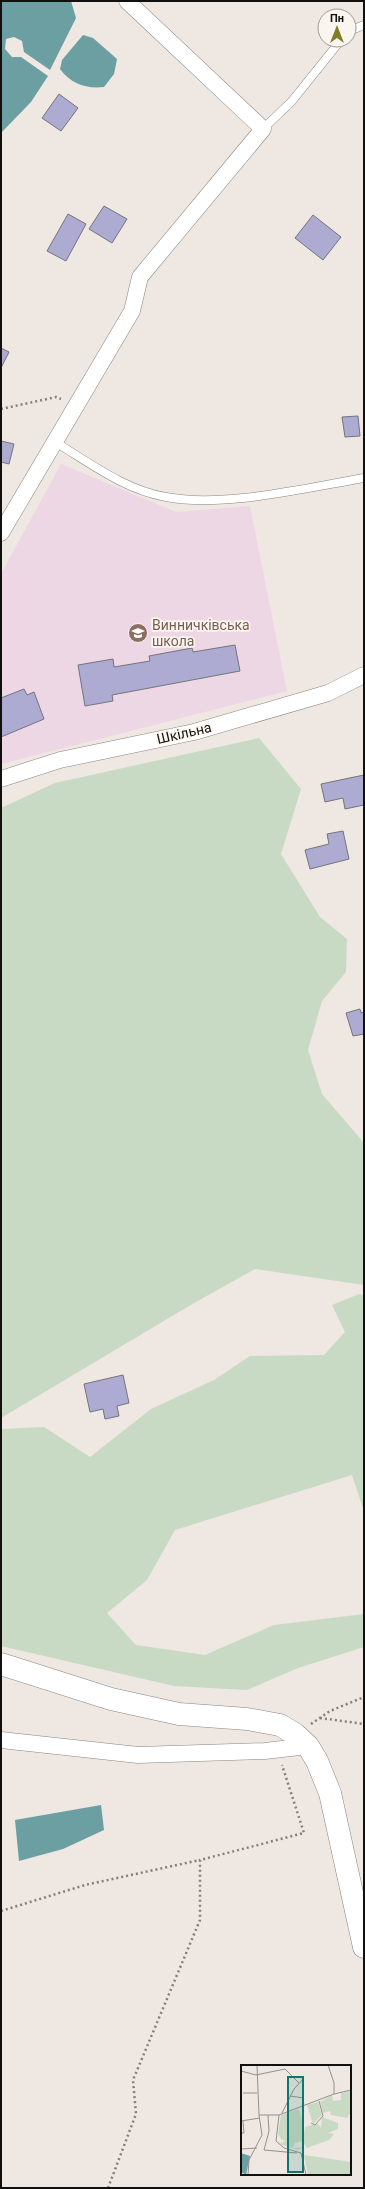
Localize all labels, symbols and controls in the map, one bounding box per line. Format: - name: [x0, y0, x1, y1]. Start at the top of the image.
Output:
- north arrow: [317, 8, 357, 48]
- text: Пн: [330, 12, 344, 25]
- place label: Винничківська школа: [152, 617, 250, 649]
- school or university icon: Винничківська школа: [127, 622, 149, 644]
- street label: Шкільна: [155, 719, 213, 747]
- inset map: [241, 2065, 351, 2175]

